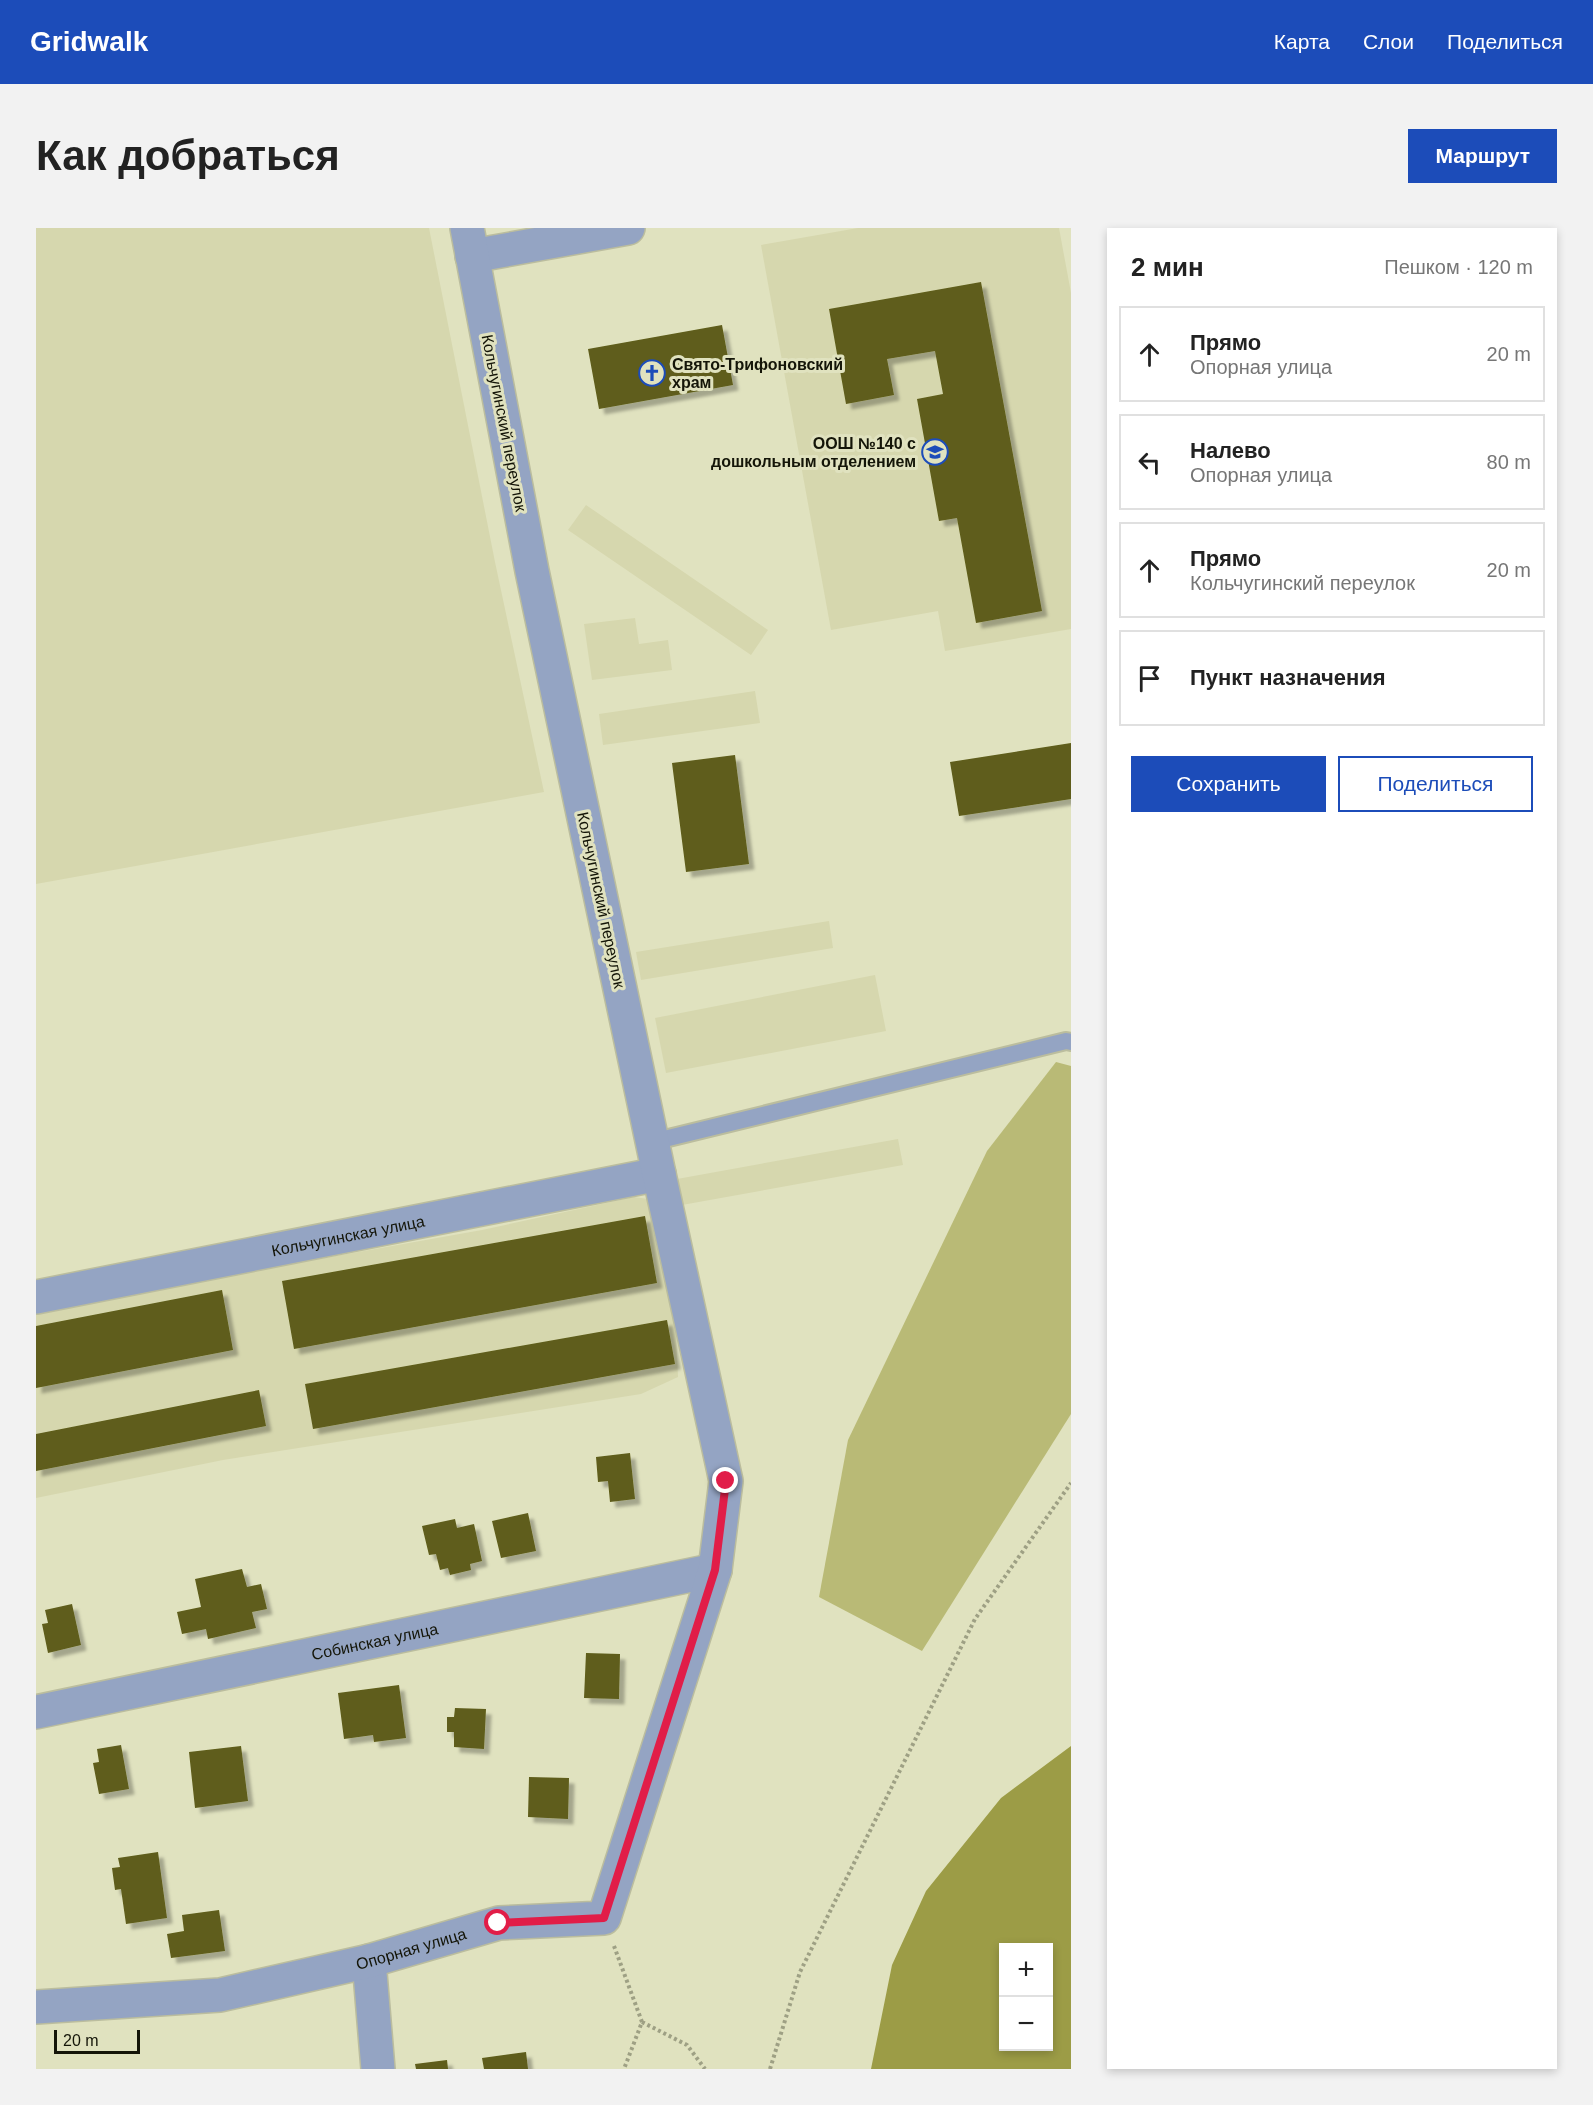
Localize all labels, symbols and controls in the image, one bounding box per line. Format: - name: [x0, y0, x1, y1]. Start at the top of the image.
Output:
- text: Gridwalk: [30, 26, 148, 57]
- text: Карта: [1274, 30, 1330, 53]
- text: Слои: [1363, 30, 1414, 53]
- text: Поделиться: [1447, 30, 1563, 53]
- button: Маршрут: [1408, 129, 1557, 183]
- text: Как добраться: [36, 132, 340, 179]
- text: 2 мин: [1131, 252, 1204, 282]
- text: Пешком · 120 m: [1384, 256, 1533, 278]
- text: Прямо: [1190, 330, 1261, 355]
- street label: Кольчугинский переулок: [478, 333, 530, 514]
- icon: ahead: [1133, 338, 1166, 371]
- text: 20 m: [1487, 343, 1531, 365]
- place label: Свято-Трифоновский храм: [672, 356, 843, 391]
- text: Опорная улица: [1190, 356, 1332, 378]
- church icon: Свято-Трифоновский храм: [637, 358, 667, 388]
- place label: ООШ №140 с дошкольным отделением: [711, 435, 916, 470]
- school or university icon: ООШ №140 с дошкольным отделением: [920, 437, 950, 467]
- text: Налево: [1190, 438, 1271, 463]
- icon: left: [1133, 446, 1166, 479]
- text: 80 m: [1487, 451, 1531, 473]
- text: Опорная улица: [1190, 464, 1332, 486]
- text: Прямо: [1190, 546, 1261, 571]
- icon: ahead: [1133, 554, 1166, 587]
- text: 20 m: [1487, 559, 1531, 581]
- text: Кольчугинский переулок: [1190, 572, 1415, 594]
- icon: arrive: [1133, 662, 1166, 695]
- text: Пункт назначения: [1190, 665, 1386, 690]
- button: Сохранить: [1131, 756, 1326, 812]
- button: Поделиться: [1338, 756, 1533, 812]
- street label: Кольчугинский переулок: [574, 810, 628, 991]
- street label: Кольчугинская улица: [270, 1212, 426, 1259]
- route end: [712, 1467, 738, 1493]
- street label: Собинская улица: [310, 1620, 440, 1663]
- route start: [484, 1909, 510, 1935]
- street label: Опорная улица: [354, 1925, 468, 1972]
- map controls: [999, 1943, 1053, 2051]
- button: +: [999, 1943, 1053, 1997]
- button: −: [999, 1997, 1053, 2051]
- scale bar: [54, 2027, 140, 2054]
- text: 20 m: [63, 2032, 99, 2049]

